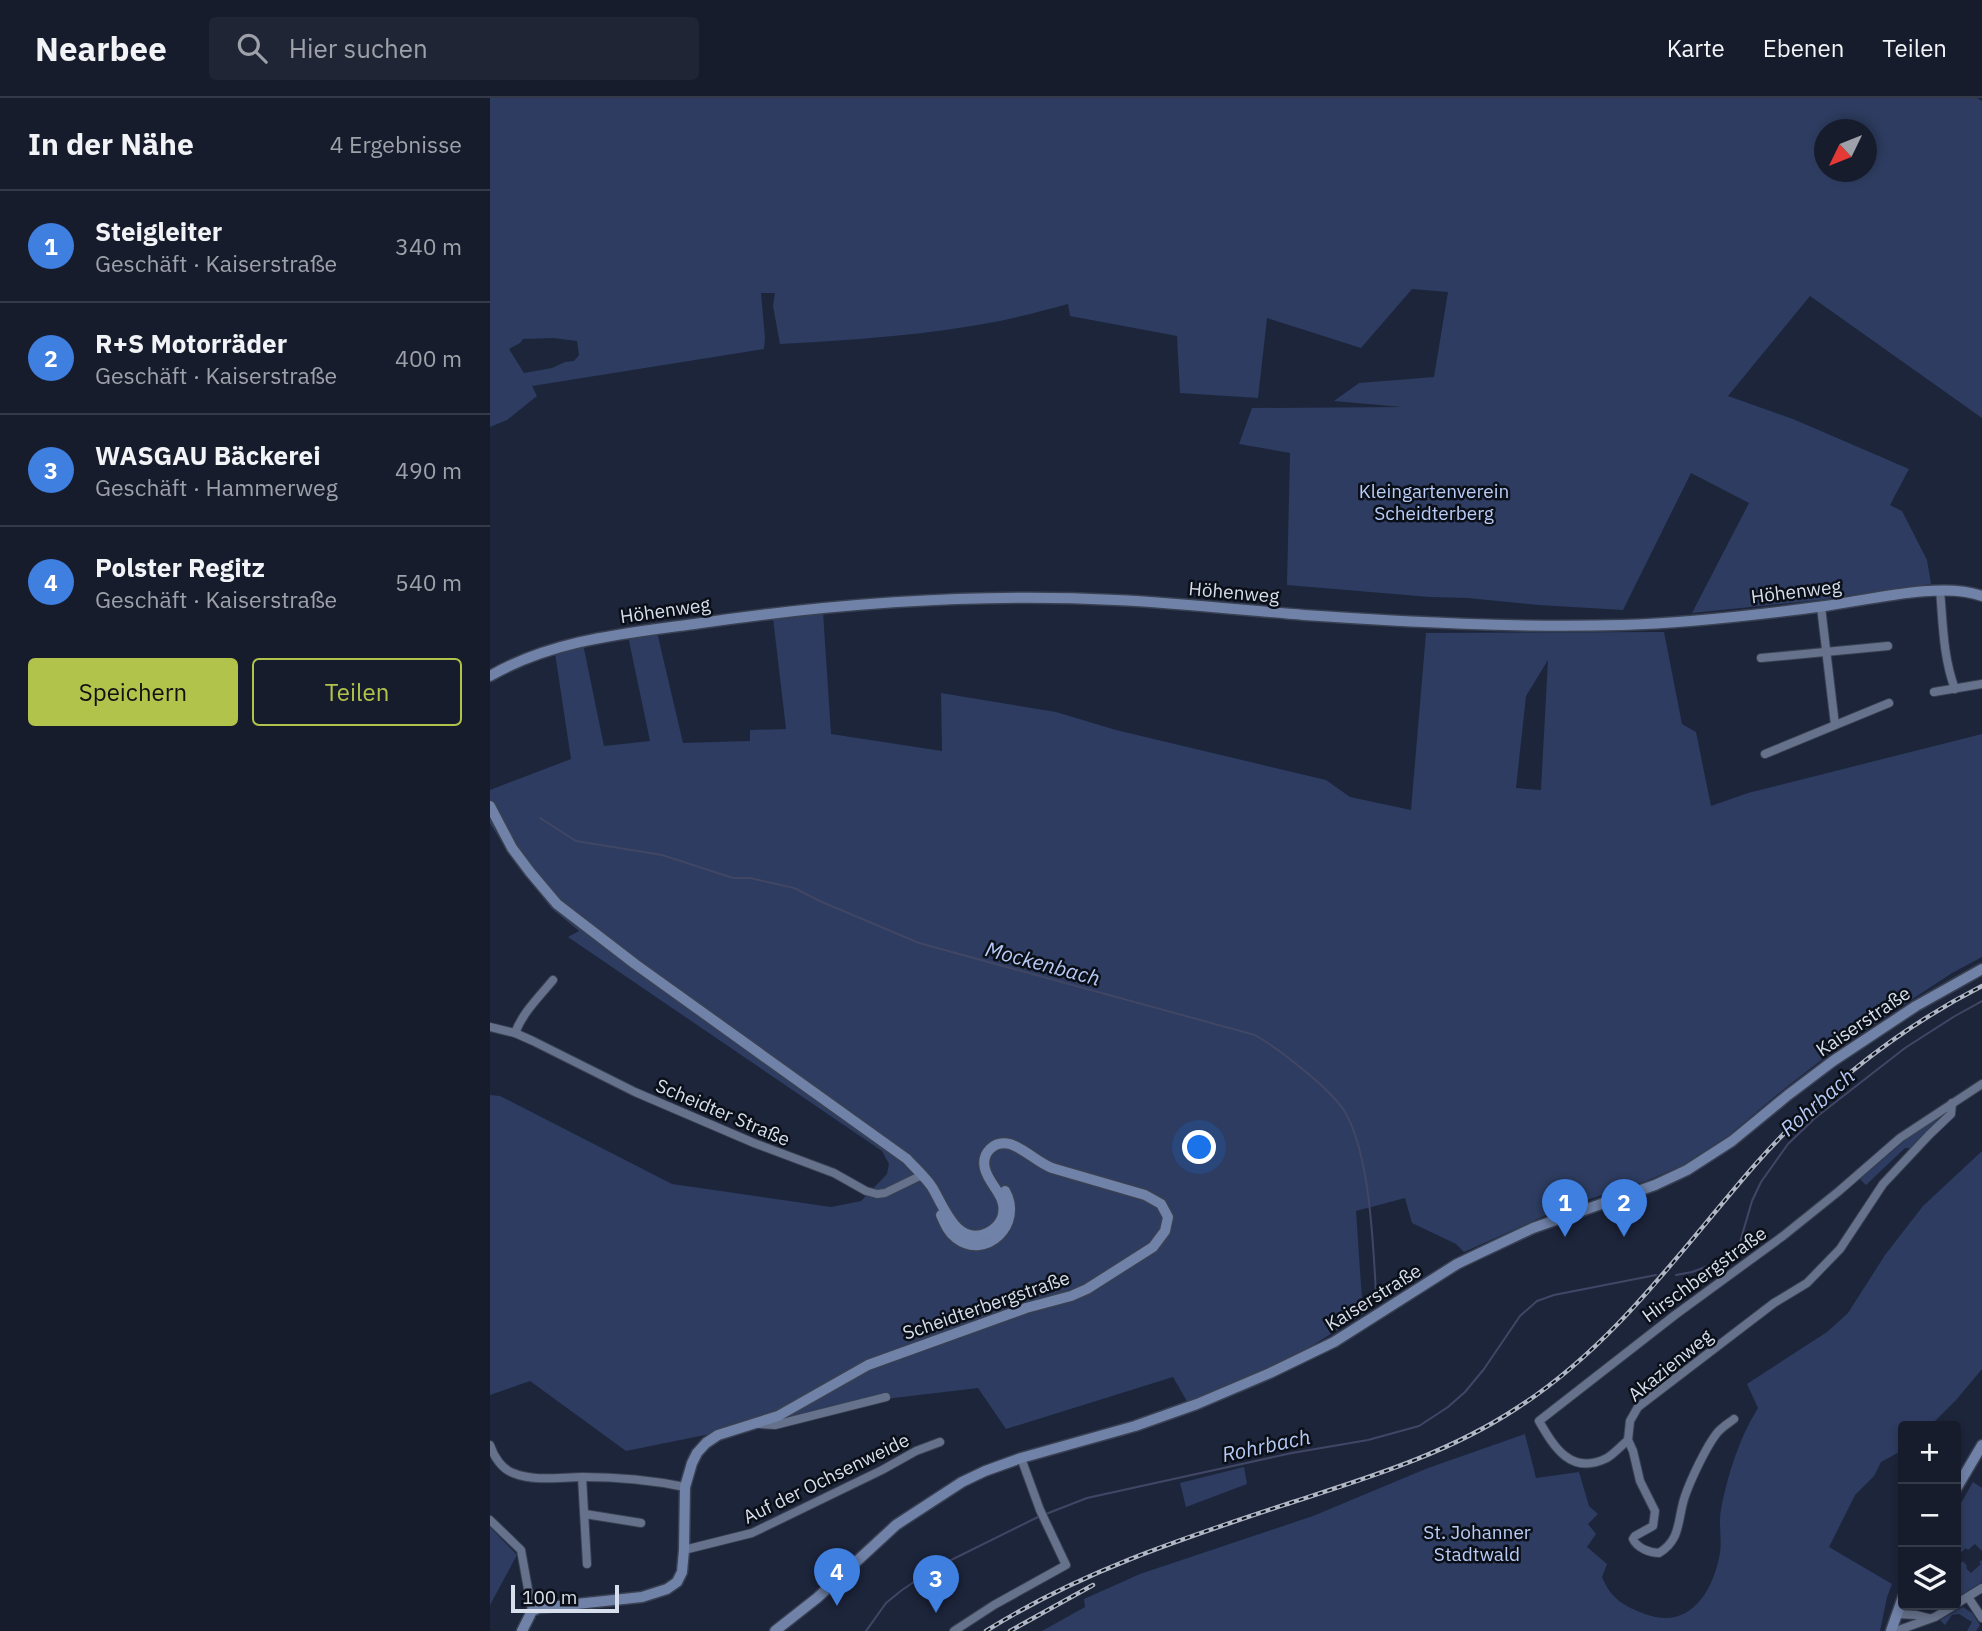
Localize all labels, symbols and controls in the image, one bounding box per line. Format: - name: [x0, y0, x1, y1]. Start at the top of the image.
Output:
- search box: [209, 17, 699, 80]
- text: Nearbee: [35, 27, 167, 70]
- icon: search: [233, 29, 271, 67]
- text: Hier suchen: [289, 31, 428, 65]
- text: Karte: [1667, 32, 1725, 64]
- text: Ebenen: [1763, 32, 1844, 64]
- text: Teilen: [1882, 32, 1947, 64]
- north arrow: [1814, 119, 1877, 182]
- text: In der Nähe: [28, 124, 194, 163]
- text: 4 Ergebnisse: [330, 129, 462, 159]
- text: Steigleiter: [95, 214, 222, 248]
- text: 1: [44, 231, 58, 261]
- text: 340 m: [395, 231, 462, 261]
- text: Geschäft · Kaiserstraße: [95, 248, 337, 278]
- text: R+S Motorräder: [95, 326, 287, 360]
- text: 2: [44, 343, 58, 373]
- text: 400 m: [395, 343, 462, 373]
- text: Geschäft · Kaiserstraße: [95, 360, 337, 390]
- text: WASGAU Bäckerei: [95, 438, 321, 472]
- text: 3: [44, 455, 58, 485]
- text: 490 m: [395, 455, 462, 485]
- text: Geschäft · Hammerweg: [95, 472, 338, 502]
- park label: Kleingartenverein Scheidterberg: [1359, 479, 1509, 525]
- text: Polster Regitz: [95, 550, 265, 584]
- text: 4: [44, 567, 58, 597]
- text: 540 m: [395, 567, 462, 597]
- street label: Höhenweg: [1749, 574, 1843, 608]
- street label: Höhenweg: [1188, 576, 1280, 608]
- text: Geschäft · Kaiserstraße: [95, 584, 337, 614]
- street label: Höhenweg: [618, 592, 712, 628]
- button: Speichern: [28, 658, 238, 726]
- button: Teilen: [252, 658, 462, 726]
- water label: Mockenbach: [983, 934, 1103, 992]
- street label: Kaiserstraße: [1811, 981, 1915, 1061]
- water label: Rohrbach: [1774, 1062, 1860, 1142]
- street label: Scheidter Straße: [652, 1073, 794, 1151]
- your location: [1182, 1130, 1216, 1164]
- pin: 1: [1542, 1179, 1588, 1237]
- pin: 2: [1601, 1179, 1647, 1237]
- street label: Hirschbergstraße: [1637, 1221, 1771, 1327]
- street label: Kaiserstraße: [1321, 1258, 1425, 1336]
- street label: Scheidterbergstraße: [899, 1265, 1073, 1345]
- street label: Akazienweg: [1623, 1324, 1717, 1406]
- map controls: [1898, 1421, 1961, 1610]
- button: +: [1898, 1421, 1961, 1484]
- water label: Rohrbach: [1219, 1422, 1313, 1468]
- street label: Auf der Ochsenweide: [739, 1427, 913, 1529]
- button: −: [1898, 1484, 1961, 1547]
- park label: St. Johanner Stadtwald: [1423, 1520, 1531, 1566]
- button: layers: [1898, 1547, 1961, 1610]
- pin: 4: [814, 1548, 860, 1606]
- pin: 3: [913, 1555, 959, 1613]
- scale bar: [511, 1582, 620, 1614]
- text: 100 m: [522, 1585, 577, 1609]

